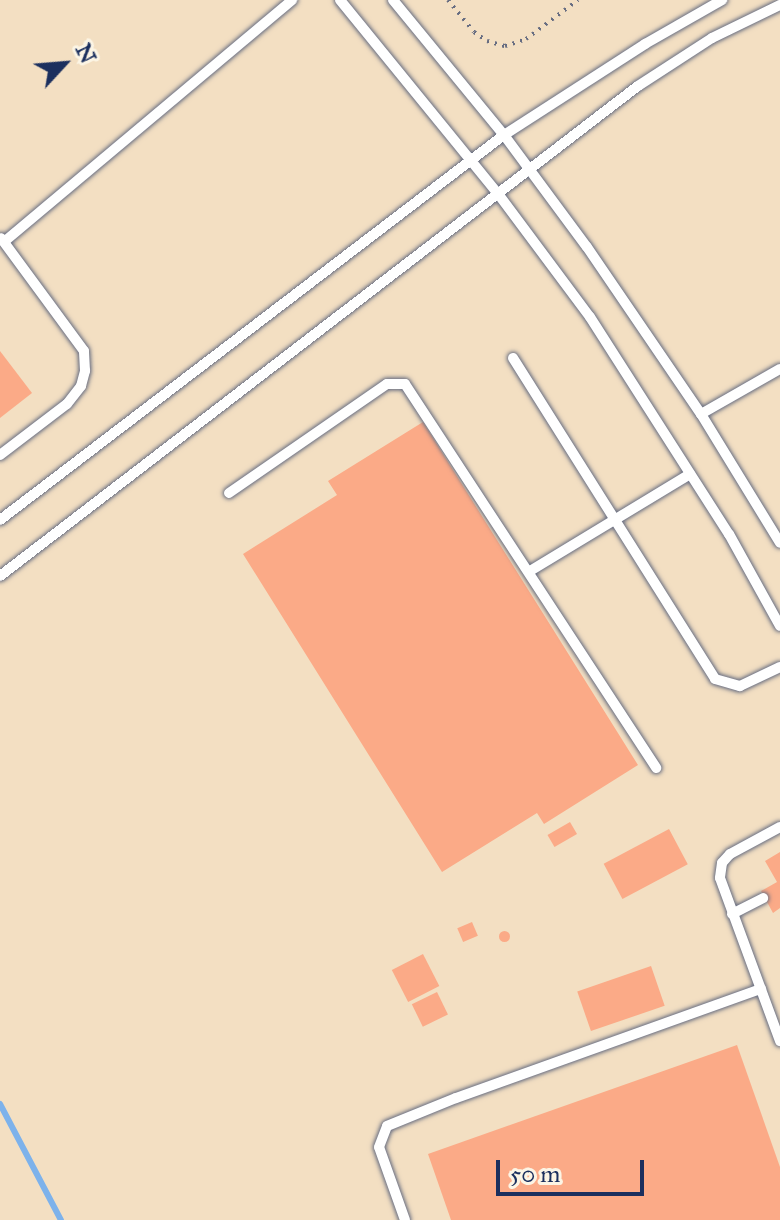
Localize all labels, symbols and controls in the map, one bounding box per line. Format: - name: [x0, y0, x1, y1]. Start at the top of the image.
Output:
- north arrow: [24, 24, 104, 104]
- text: N: [70, 39, 102, 68]
- scale bar: [500, 1144, 648, 1194]
- text: 50 m: [510, 1159, 560, 1189]

